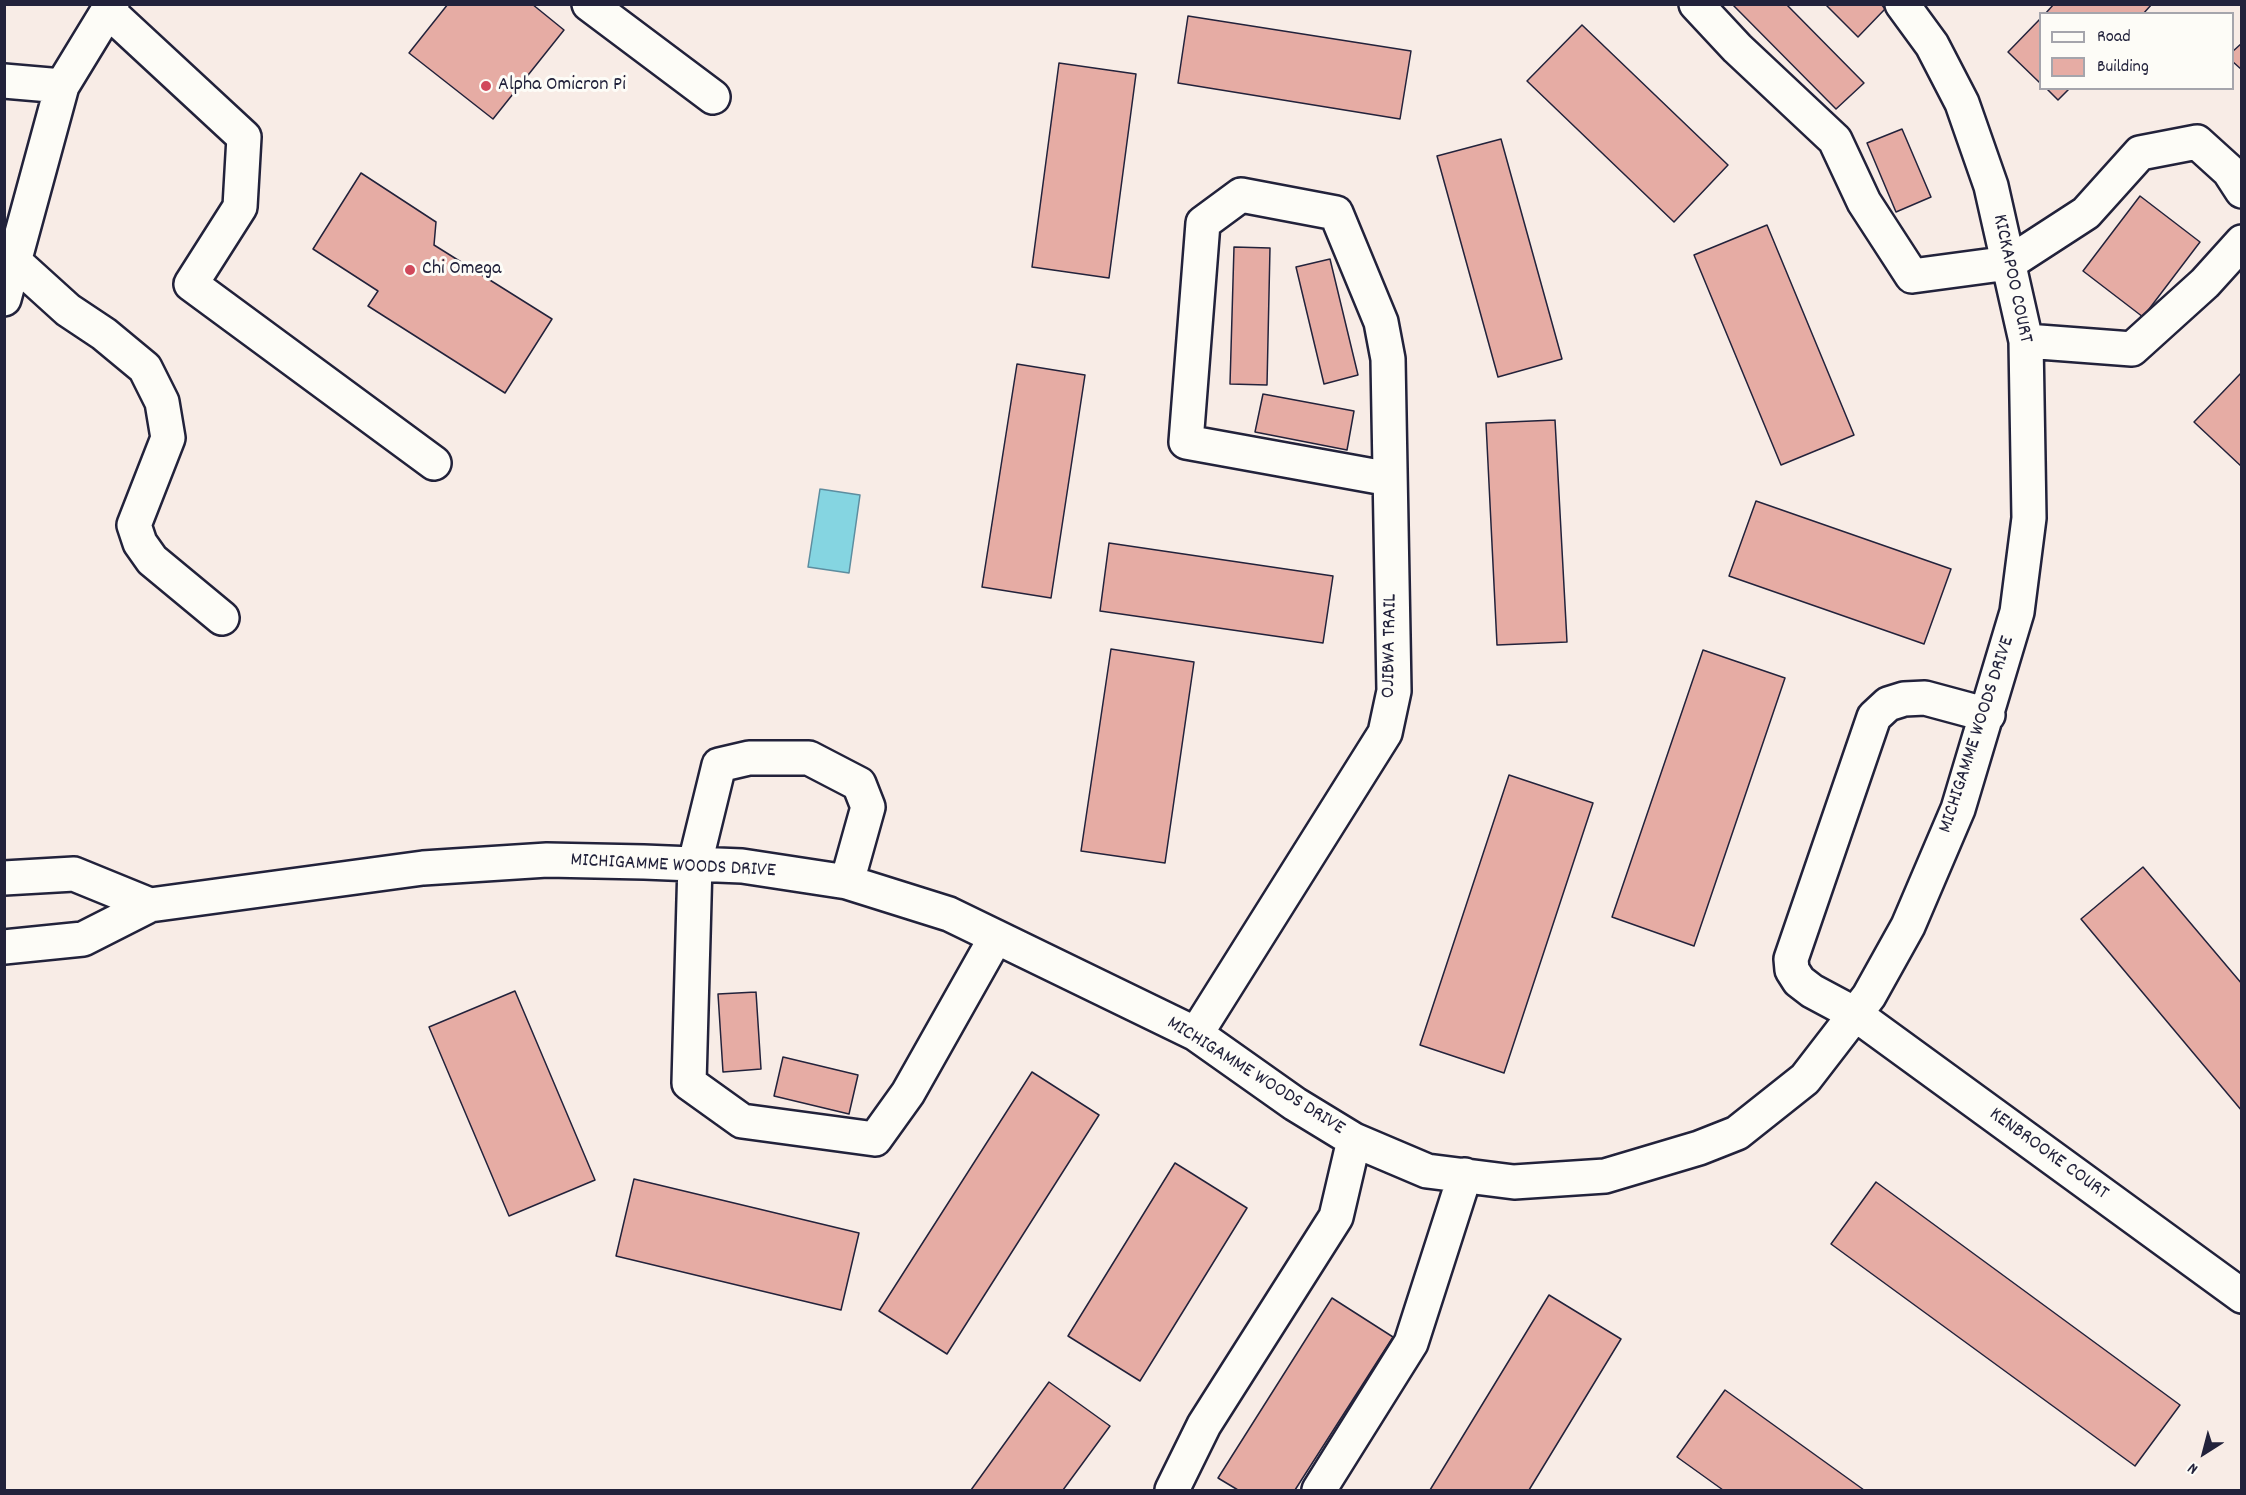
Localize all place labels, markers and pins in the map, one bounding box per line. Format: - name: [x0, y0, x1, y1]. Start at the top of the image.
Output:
- place label: Alpha Omicron Pi: [498, 74, 626, 98]
- marker: Alpha Omicron Pi: [479, 79, 493, 93]
- place label: Chi Omega: [422, 258, 501, 282]
- marker: Chi Omega: [403, 263, 417, 277]

